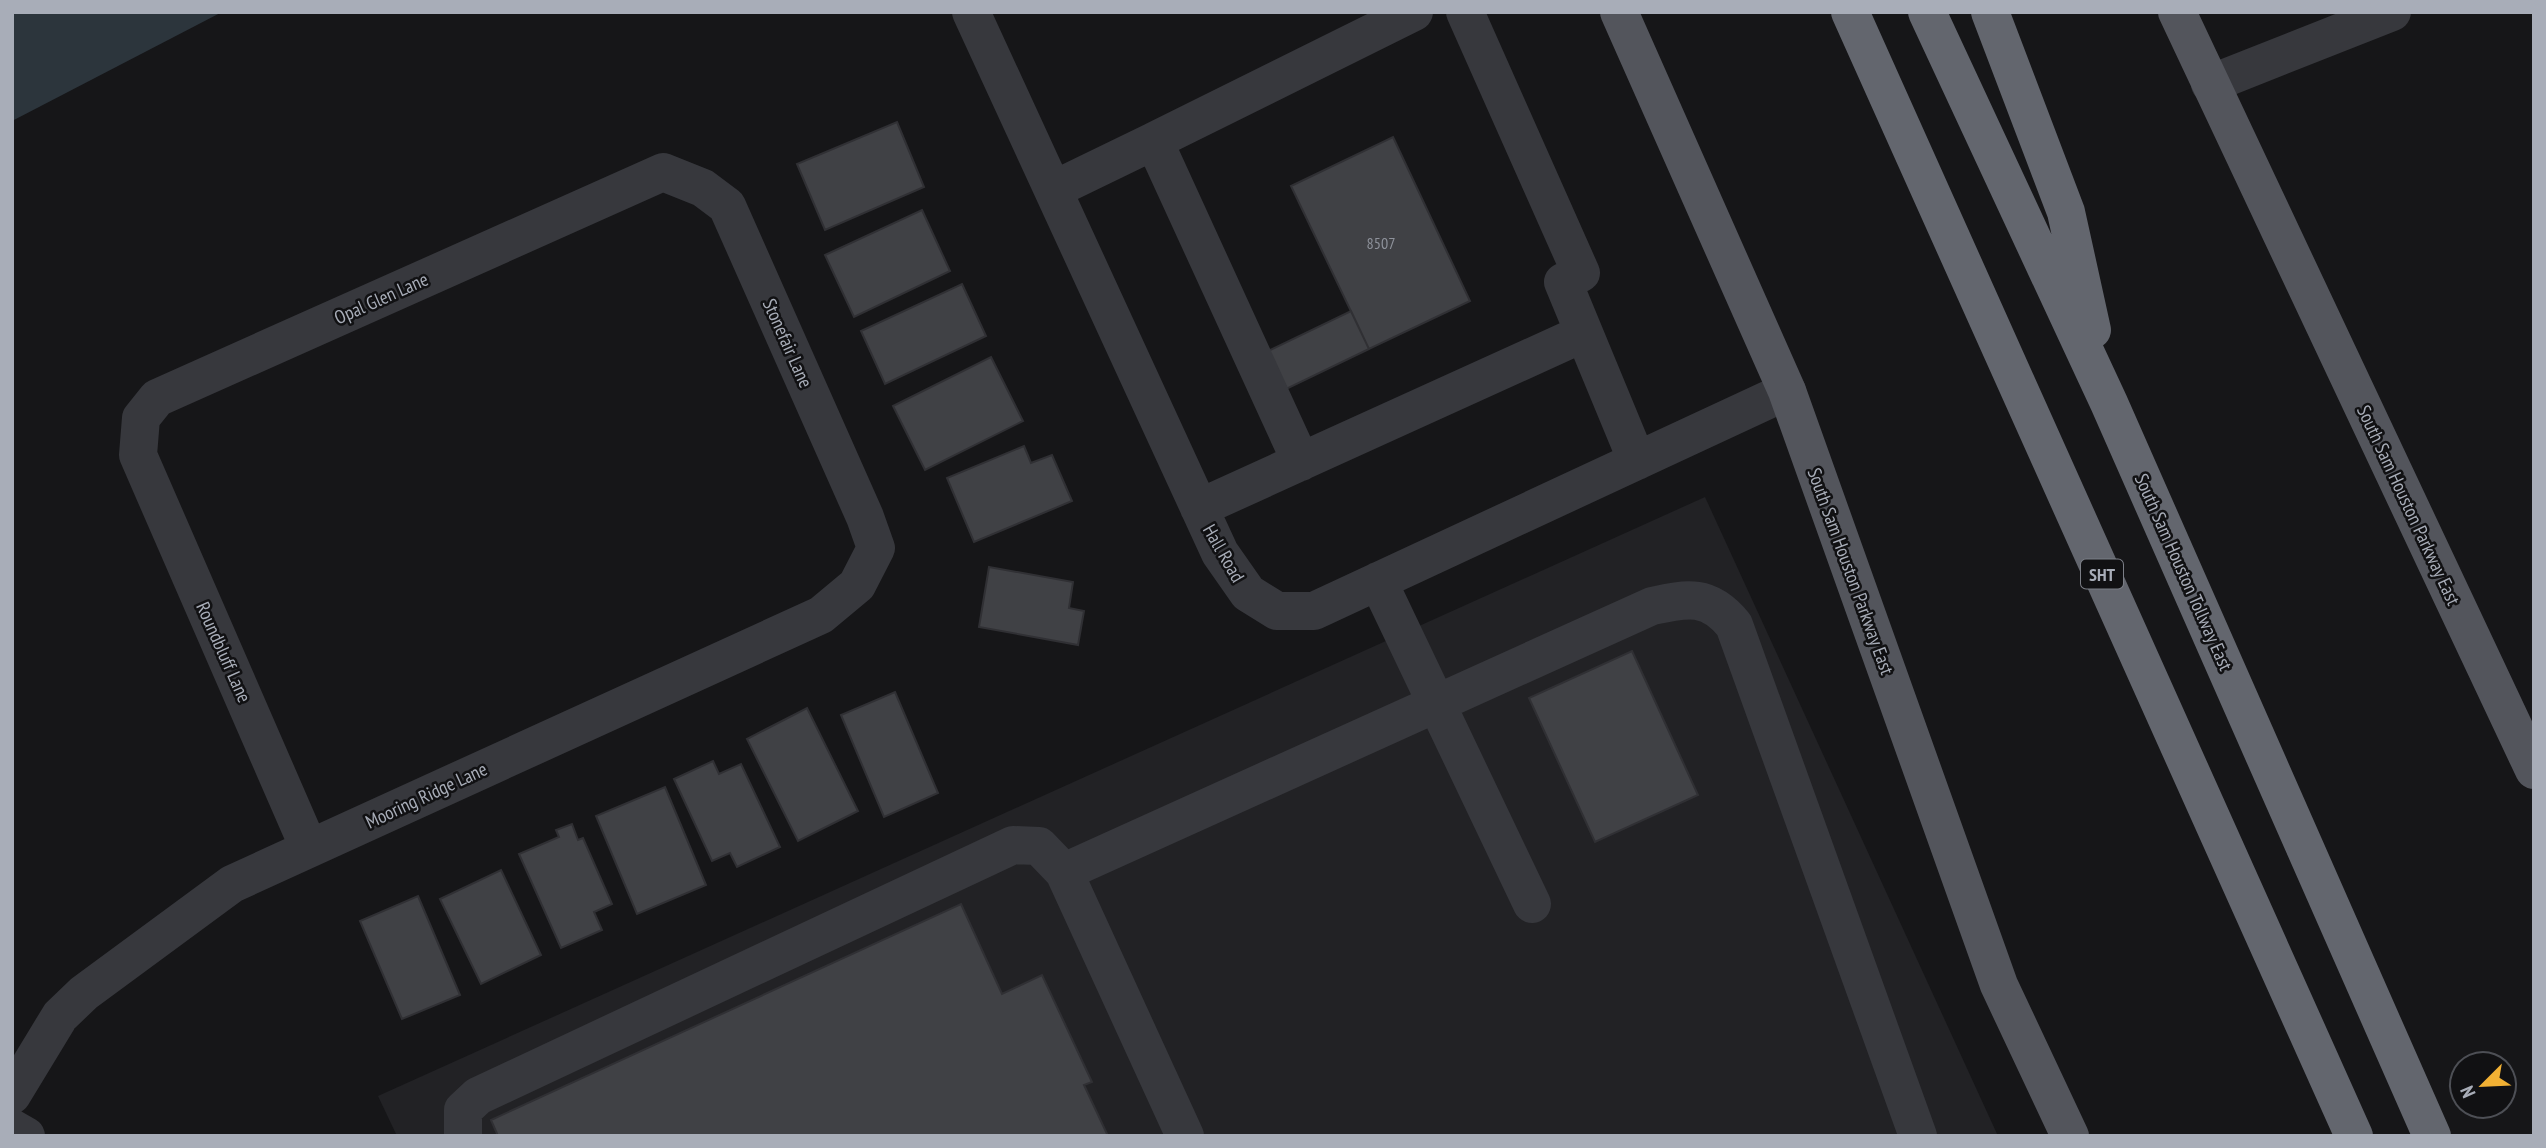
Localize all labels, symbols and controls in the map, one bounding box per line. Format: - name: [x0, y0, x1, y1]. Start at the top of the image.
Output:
- house number: 8507: [1367, 233, 1395, 253]
- street label: Opal Glen Lane: [330, 267, 432, 329]
- street label: Stonefair Lane: [758, 295, 818, 391]
- street label: South Sam Houston Parkway East: [2352, 401, 2466, 610]
- street label: South Sam Houston Parkway East: [1802, 464, 1900, 678]
- street label: South Sam Houston Tollway East: [2130, 470, 2239, 675]
- street label: Hall Road: [1198, 520, 1250, 586]
- road number: SHT: [2081, 560, 2123, 588]
- street label: Roundbluff Lane: [191, 598, 257, 706]
- street label: Mooring Ridge Lane: [361, 756, 491, 834]
- north arrow: [2448, 1050, 2518, 1120]
- text: N: [2454, 1082, 2481, 1101]

